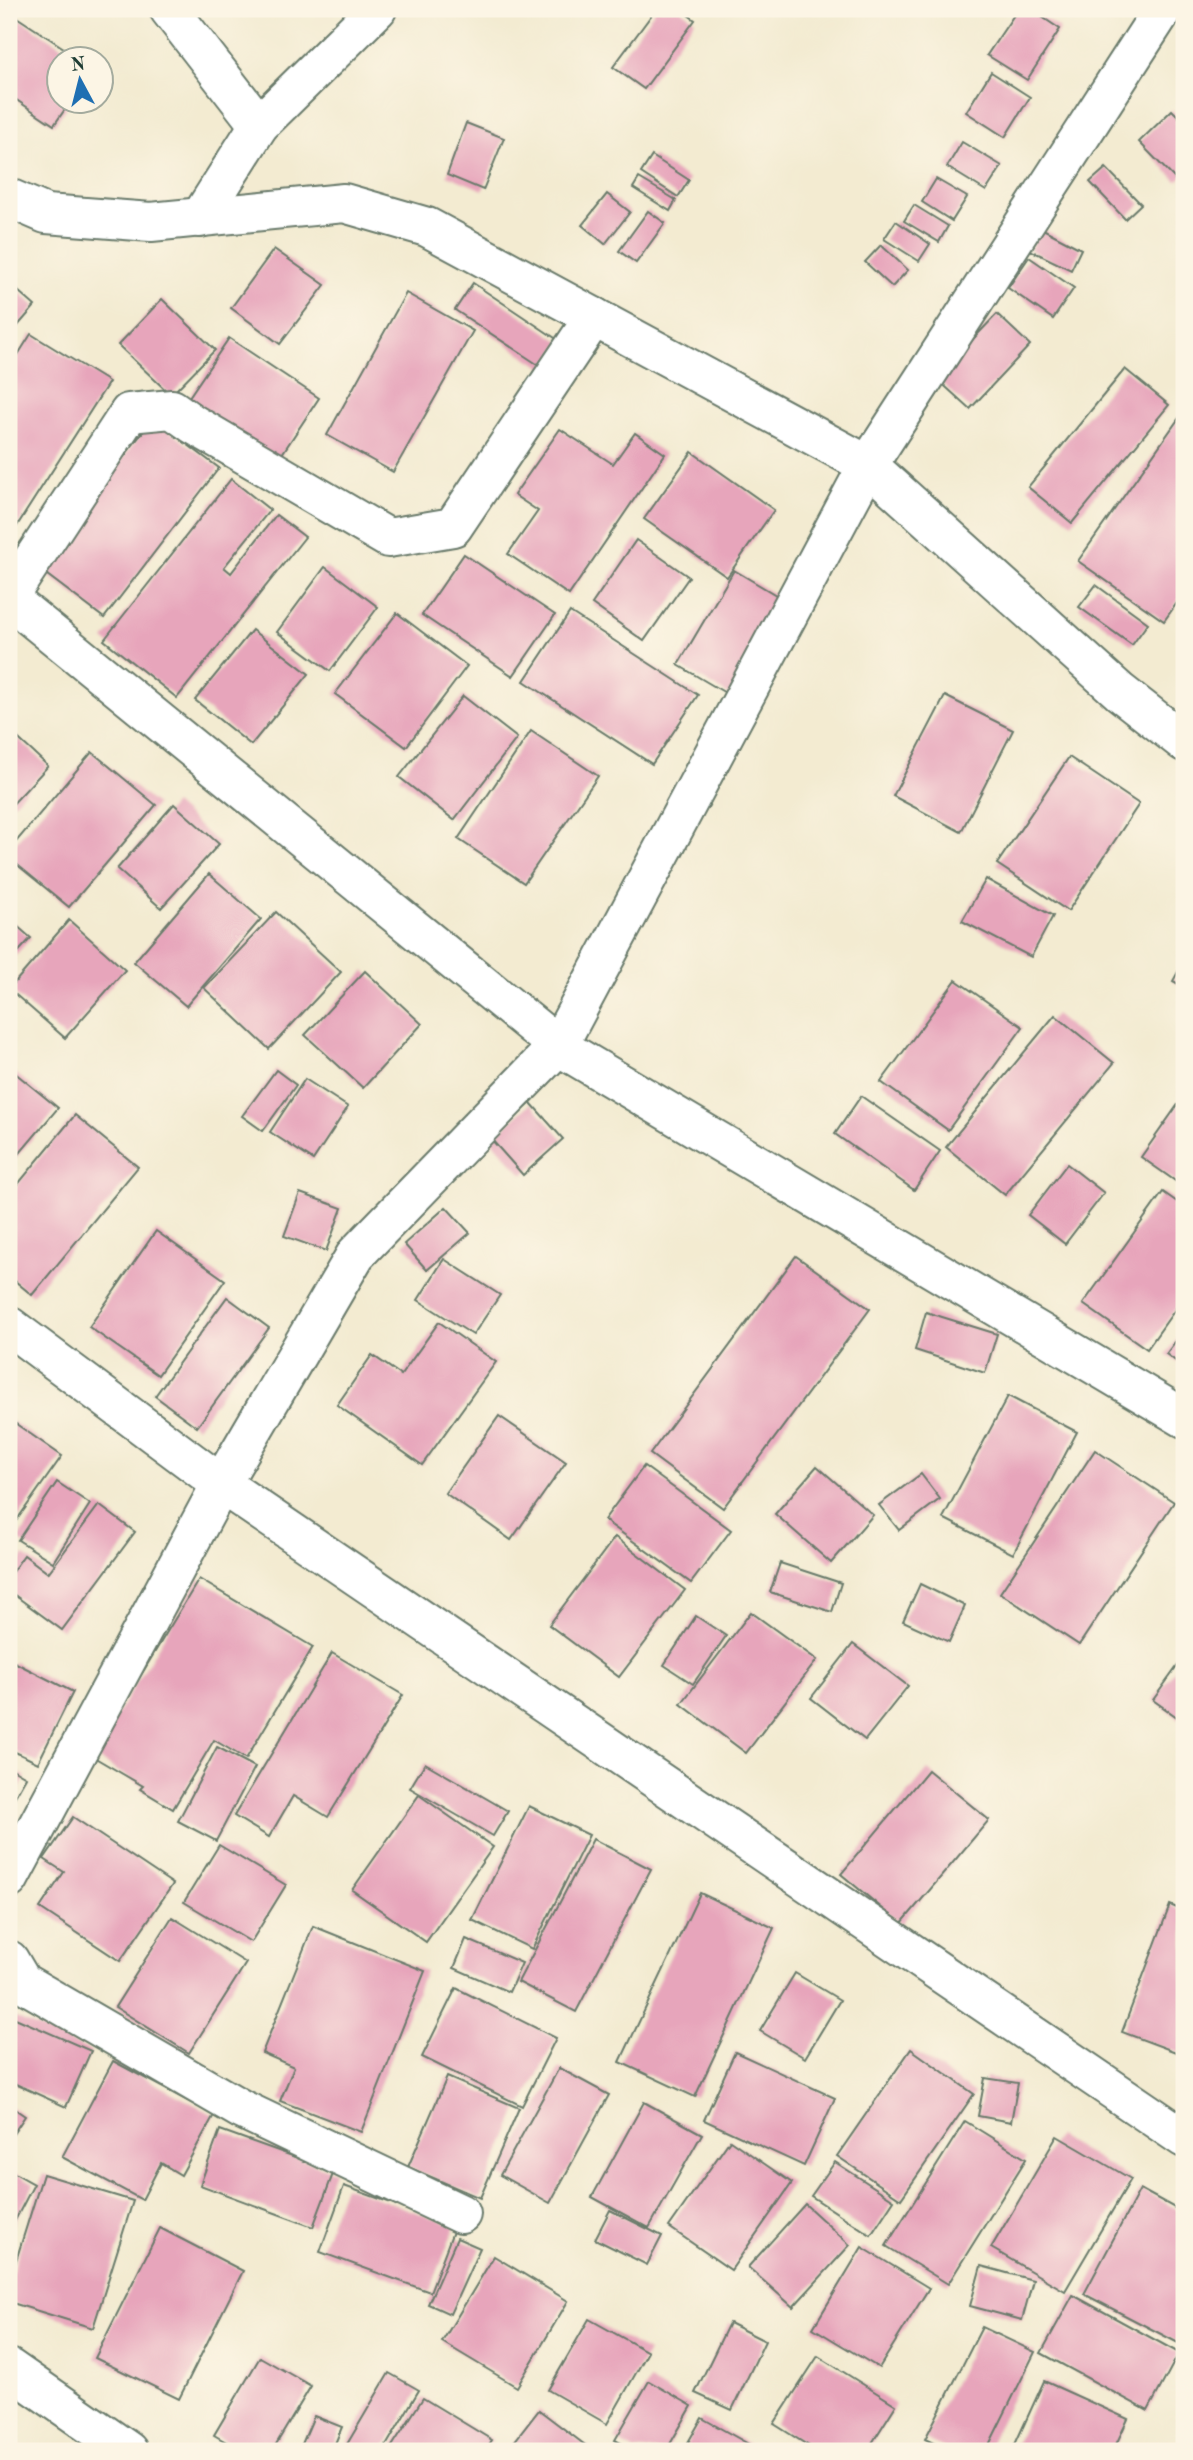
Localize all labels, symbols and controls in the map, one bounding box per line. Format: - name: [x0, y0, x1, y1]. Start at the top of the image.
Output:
- north arrow: [46, 46, 116, 116]
- text: N: [70, 55, 87, 76]

